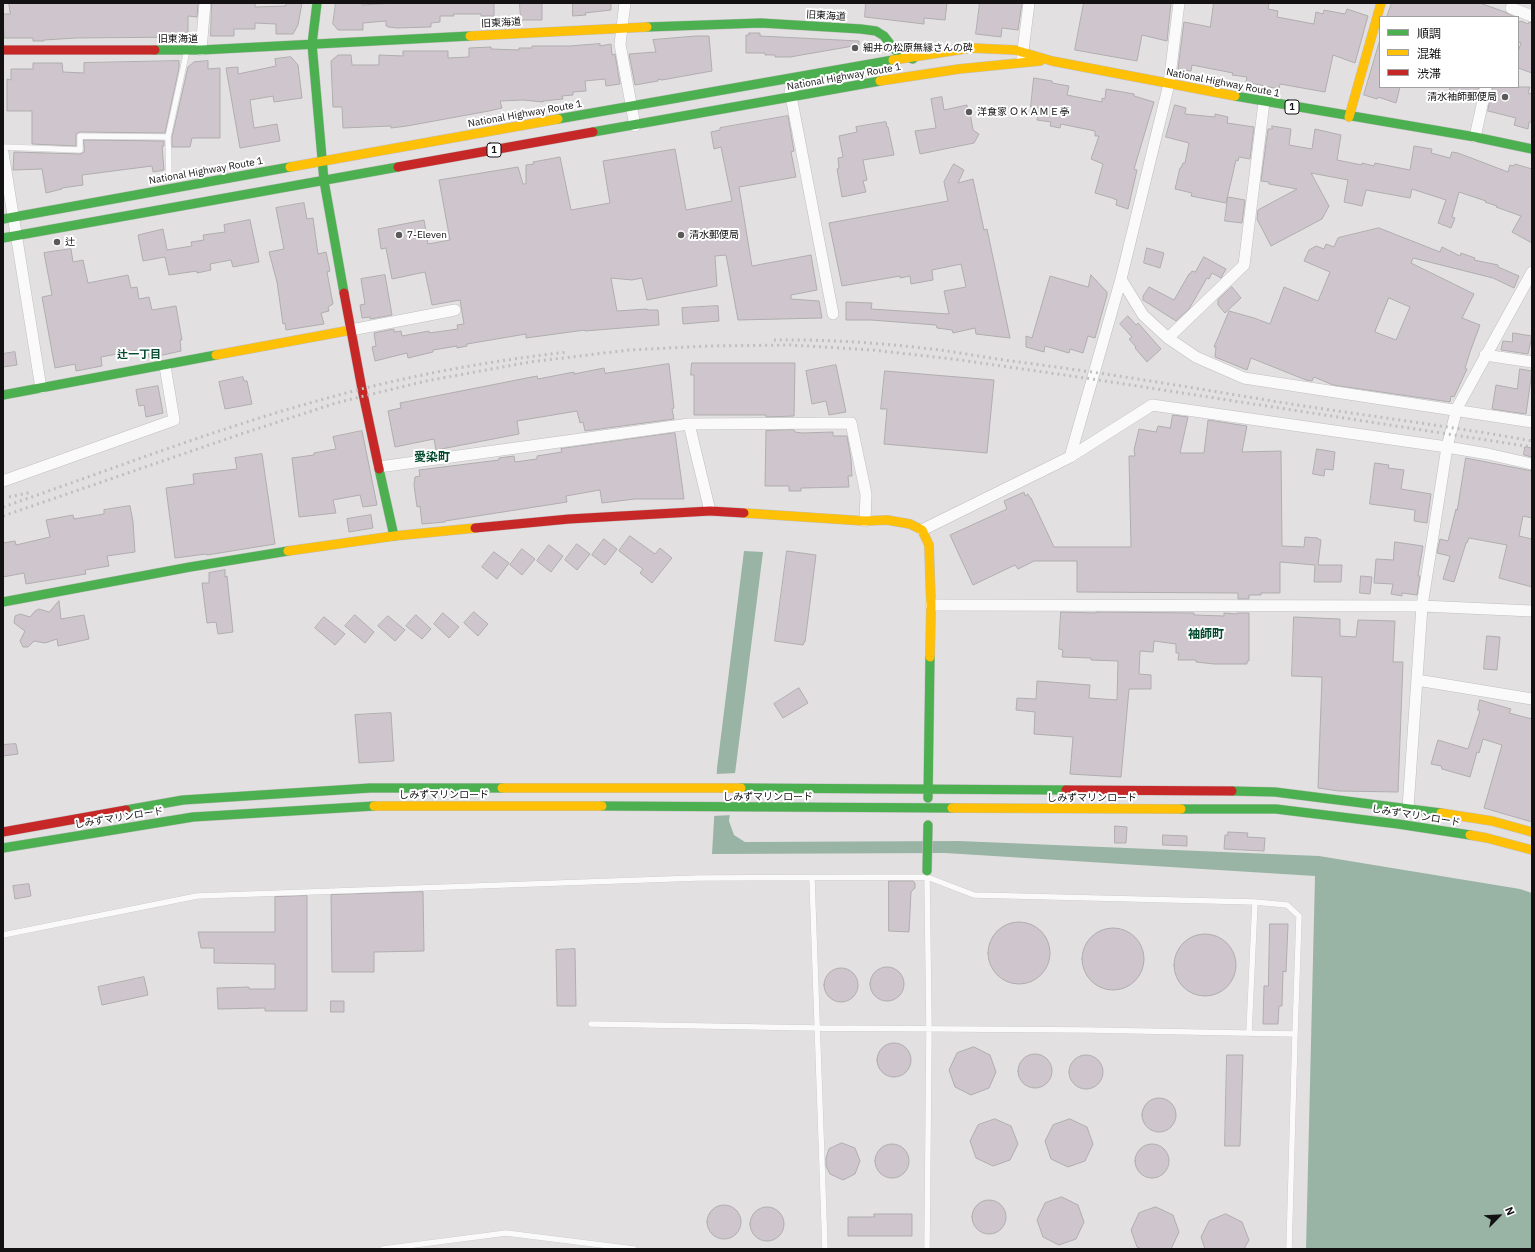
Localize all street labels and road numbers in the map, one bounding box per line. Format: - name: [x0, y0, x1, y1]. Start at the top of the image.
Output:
- street label: 旧東海道: [806, 9, 846, 23]
- street label: 旧東海道: [481, 16, 521, 30]
- street label: 旧東海道: [158, 33, 198, 45]
- street label: National Highway Route 1: [786, 61, 902, 93]
- street label: National Highway Route 1: [1165, 66, 1281, 100]
- street label: National Highway Route 1: [467, 98, 583, 130]
- road number: 1: [1285, 100, 1299, 114]
- road number: 1: [487, 143, 501, 157]
- street label: National Highway Route 1: [148, 155, 264, 187]
- street label: しみずマリンロード: [399, 789, 489, 801]
- street label: しみずマリンロード: [723, 791, 813, 803]
- street label: しみずマリンロード: [1047, 792, 1137, 804]
- street label: しみずマリンロード: [1371, 803, 1461, 829]
- street label: しみずマリンロード: [74, 805, 164, 831]

